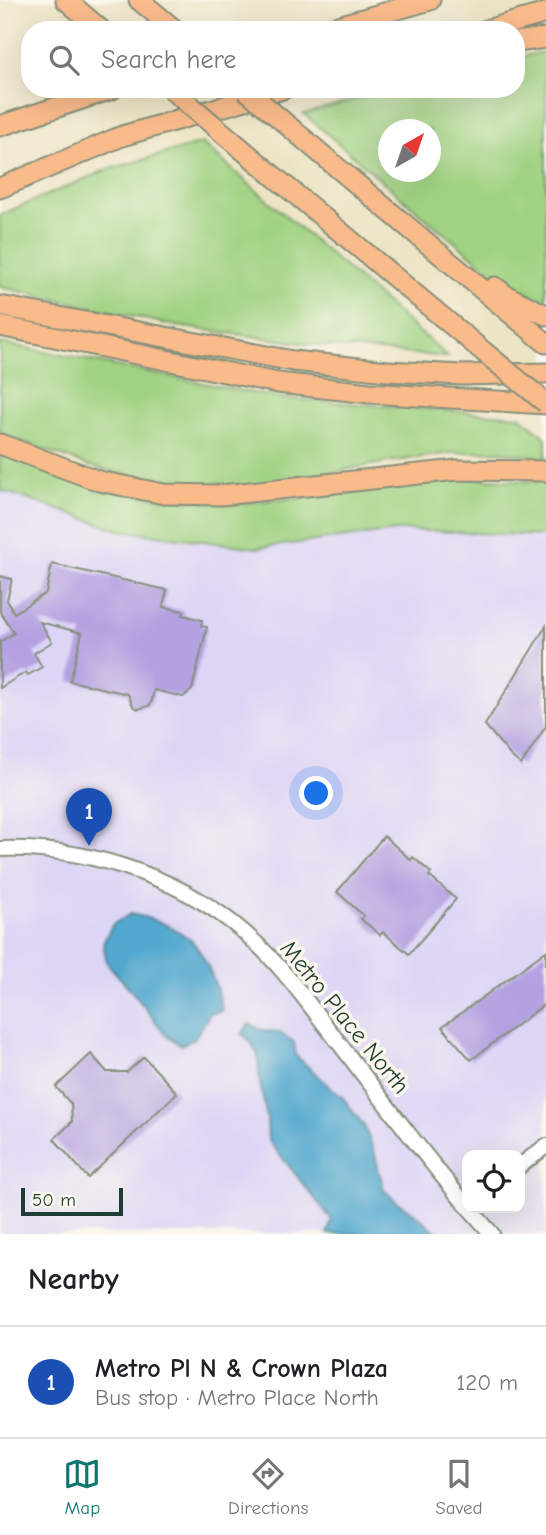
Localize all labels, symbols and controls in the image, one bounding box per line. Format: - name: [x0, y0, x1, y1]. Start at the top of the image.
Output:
- search box: [21, 21, 525, 98]
- icon: search: [45, 41, 83, 79]
- text: Search here: [101, 45, 236, 75]
- north arrow: [378, 119, 441, 182]
- your location: [299, 776, 333, 810]
- pin: 1: [66, 788, 112, 846]
- street label: Metro Place North: [275, 935, 415, 1099]
- map controls: [462, 1150, 525, 1213]
- button: locate: [462, 1150, 525, 1213]
- scale bar: [21, 1185, 122, 1217]
- text: 50 m: [32, 1189, 76, 1211]
- text: Nearby: [28, 1262, 119, 1297]
- text: Metro Pl N & Crown Plaza: [95, 1354, 388, 1384]
- text: 1: [46, 1369, 56, 1396]
- text: 120 m: [456, 1369, 518, 1396]
- text: Bus stop · Metro Place North: [95, 1384, 379, 1411]
- tab: Map: [63, 1455, 101, 1519]
- tab: Directions: [228, 1455, 308, 1519]
- tab: Saved: [435, 1455, 483, 1519]

